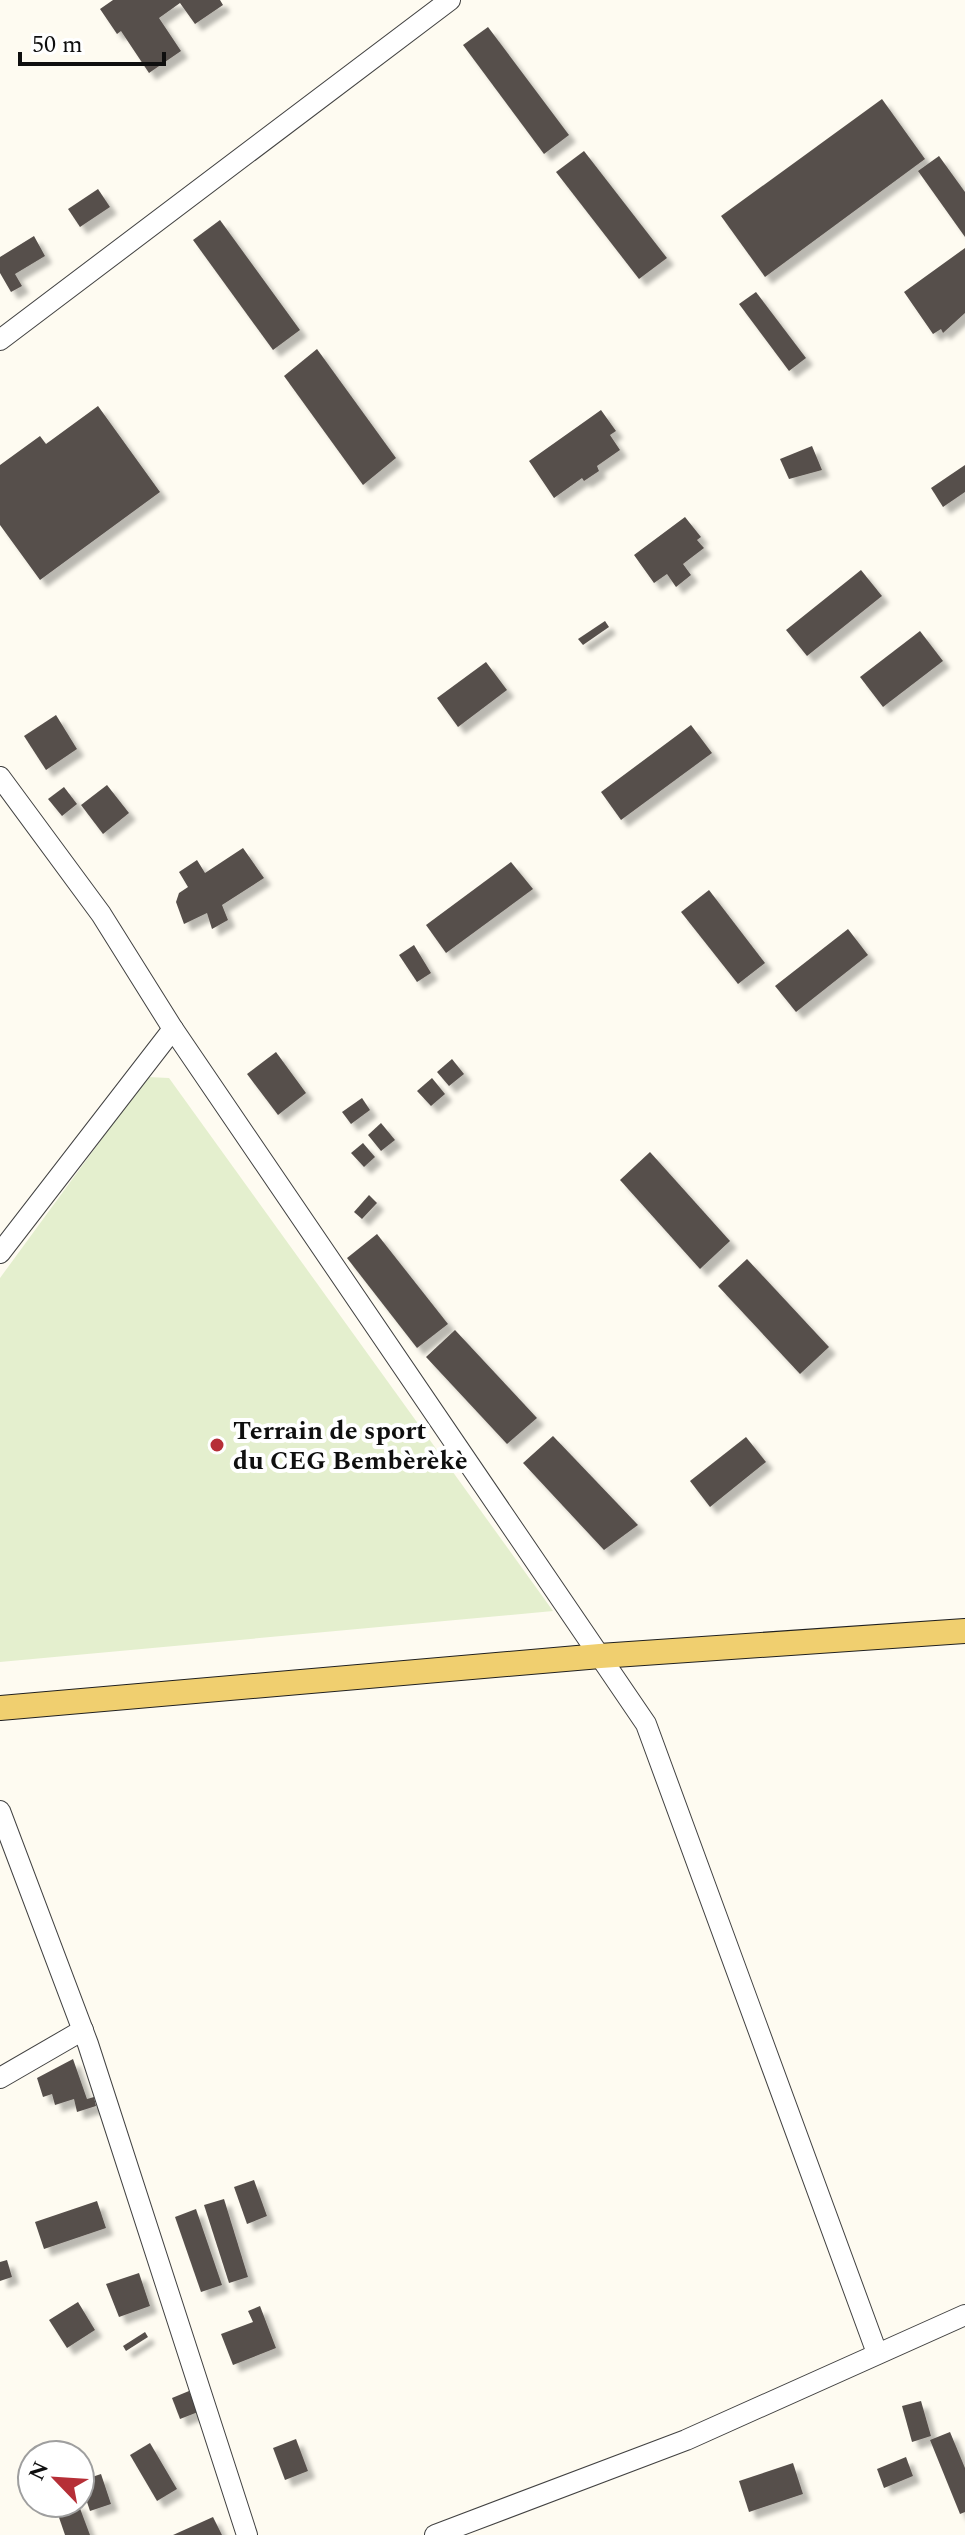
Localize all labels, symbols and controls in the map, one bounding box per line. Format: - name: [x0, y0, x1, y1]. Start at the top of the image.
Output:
- scale bar: [20, 16, 164, 66]
- text: 50 m: [32, 27, 83, 63]
- place label: Terrain de sport du CEG Bembèrèkè: [233, 1411, 468, 1481]
- marker: Terrain de sport du CEG Bembèrèkè: [208, 1436, 226, 1454]
- north arrow: [16, 2439, 96, 2519]
- text: N: [20, 2456, 58, 2486]

